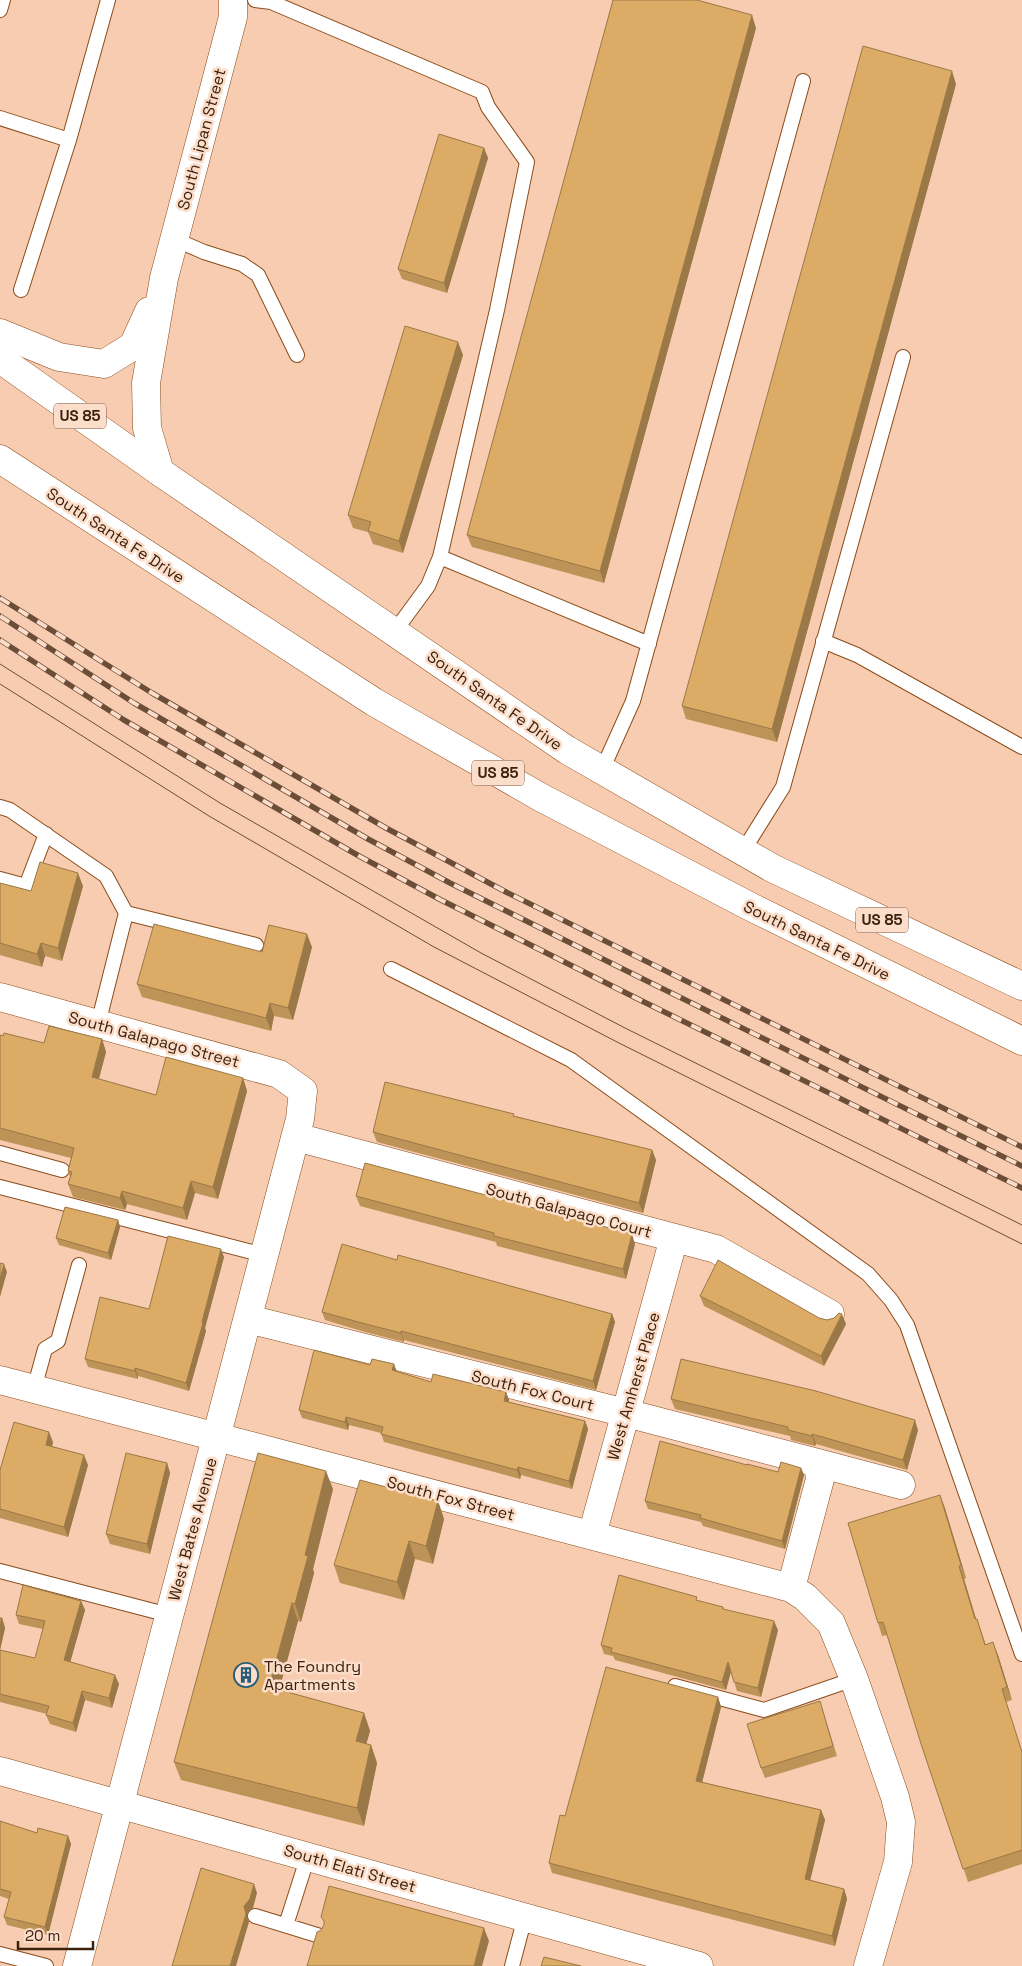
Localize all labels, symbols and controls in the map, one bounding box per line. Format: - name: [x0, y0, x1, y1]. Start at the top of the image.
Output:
- street label: South Lipan Street: [172, 66, 230, 212]
- road number: US 85: [54, 404, 106, 428]
- street label: South Santa Fe Drive: [43, 483, 189, 588]
- street label: South Santa Fe Drive: [423, 646, 566, 755]
- road number: US 85: [472, 760, 524, 786]
- street label: South Santa Fe Drive: [740, 896, 893, 985]
- road number: US 85: [856, 908, 908, 932]
- street label: South Galapago Street: [66, 1007, 242, 1072]
- street label: South Galapago Court: [484, 1178, 654, 1243]
- street label: West Amherst Place: [602, 1310, 665, 1463]
- street label: South Fox Court: [469, 1365, 596, 1416]
- street label: West Bates Avenue: [163, 1455, 222, 1603]
- street label: South Fox Street: [385, 1471, 517, 1526]
- place label: The Foundry Apartments: [264, 1656, 361, 1695]
- building icon: The Foundry Apartments: [233, 1662, 259, 1688]
- street label: South Elati Street: [281, 1840, 418, 1897]
- scale bar: [18, 1918, 92, 1950]
- text: 20 m: [25, 1926, 60, 1945]

